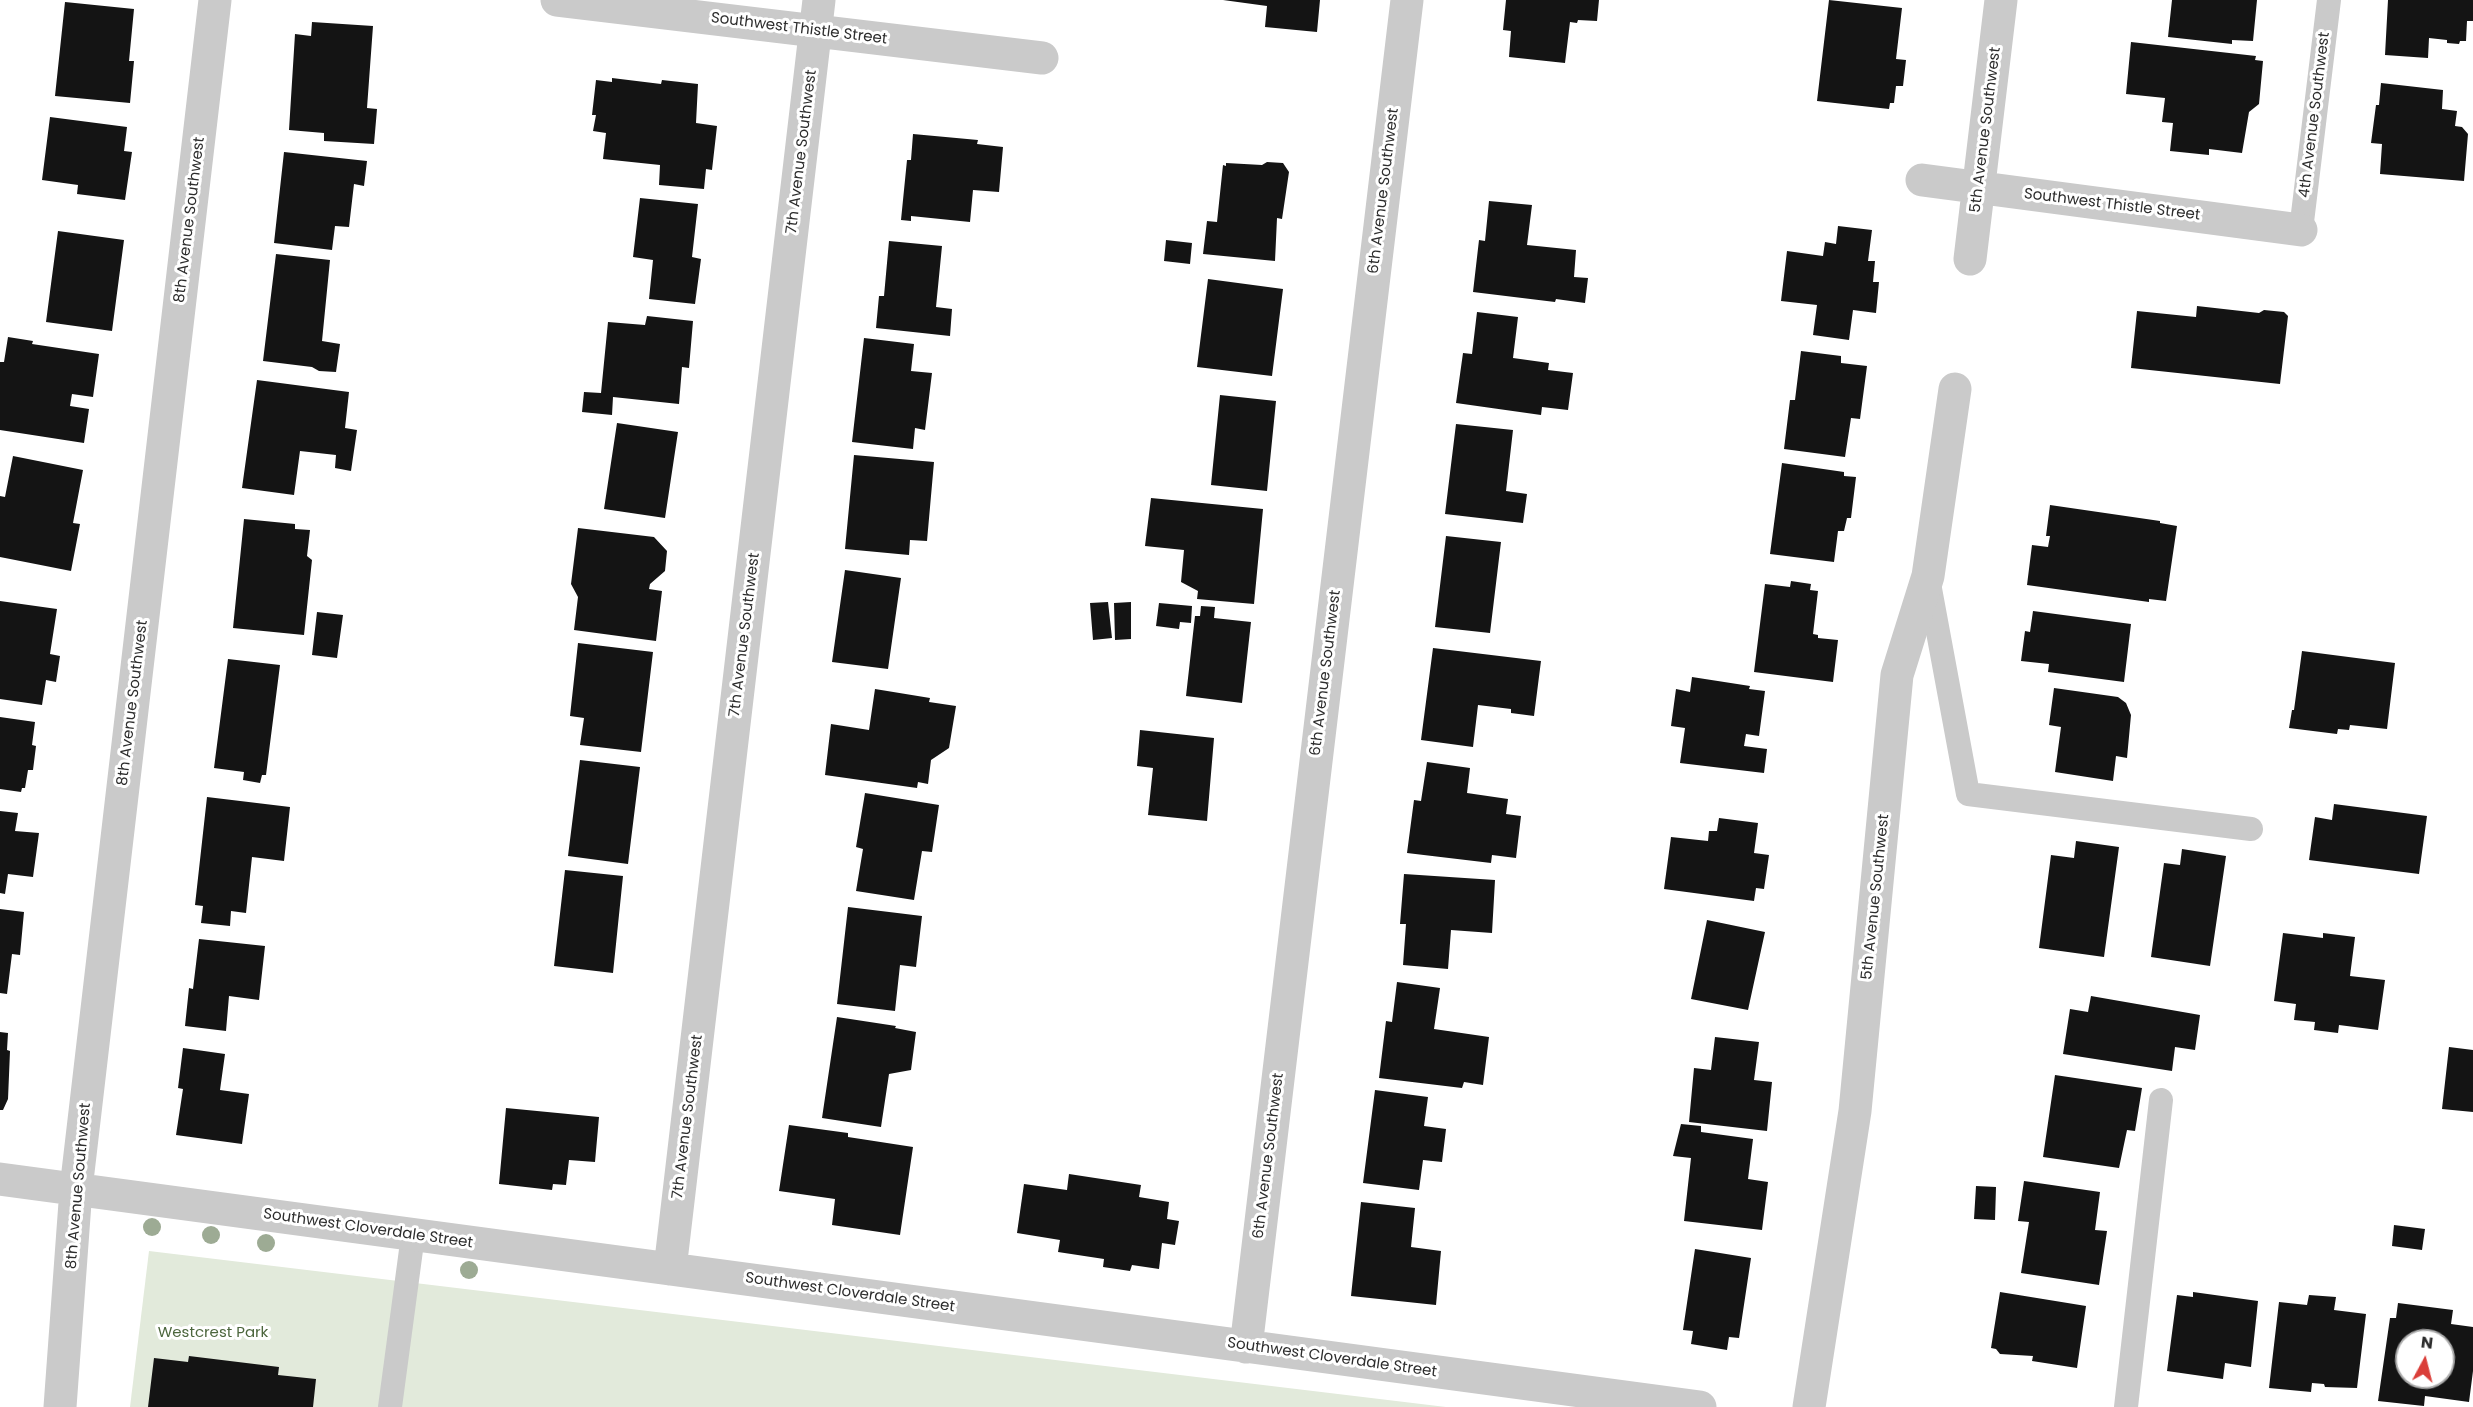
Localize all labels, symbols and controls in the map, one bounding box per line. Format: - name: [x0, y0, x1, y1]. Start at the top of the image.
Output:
- street label: Southwest Thistle Street: [710, 9, 888, 49]
- street label: 4th Avenue Southwest: [2296, 31, 2334, 199]
- street label: 5th Avenue Southwest: [1967, 46, 2005, 214]
- street label: 7th Avenue Southwest: [783, 69, 821, 235]
- street label: 6th Avenue Southwest: [1365, 107, 1403, 275]
- street label: 8th Avenue Southwest: [171, 136, 209, 304]
- street label: Southwest Thistle Street: [2023, 185, 2201, 225]
- street label: 7th Avenue Southwest: [726, 552, 764, 718]
- street label: 6th Avenue Southwest: [1307, 589, 1345, 757]
- street label: 8th Avenue Southwest: [114, 619, 152, 787]
- street label: 5th Avenue Southwest: [1858, 813, 1894, 981]
- street label: 7th Avenue Southwest: [669, 1034, 707, 1200]
- street label: 6th Avenue Southwest: [1250, 1072, 1288, 1240]
- street label: 8th Avenue Southwest: [63, 1102, 95, 1270]
- street label: Southwest Cloverdale Street: [262, 1205, 474, 1253]
- street label: Southwest Cloverdale Street: [744, 1269, 956, 1317]
- park label: Westcrest Park: [158, 1324, 268, 1342]
- north arrow: [2395, 1329, 2455, 1389]
- text: N: [2420, 1330, 2434, 1355]
- street label: Southwest Cloverdale Street: [1226, 1334, 1438, 1382]

